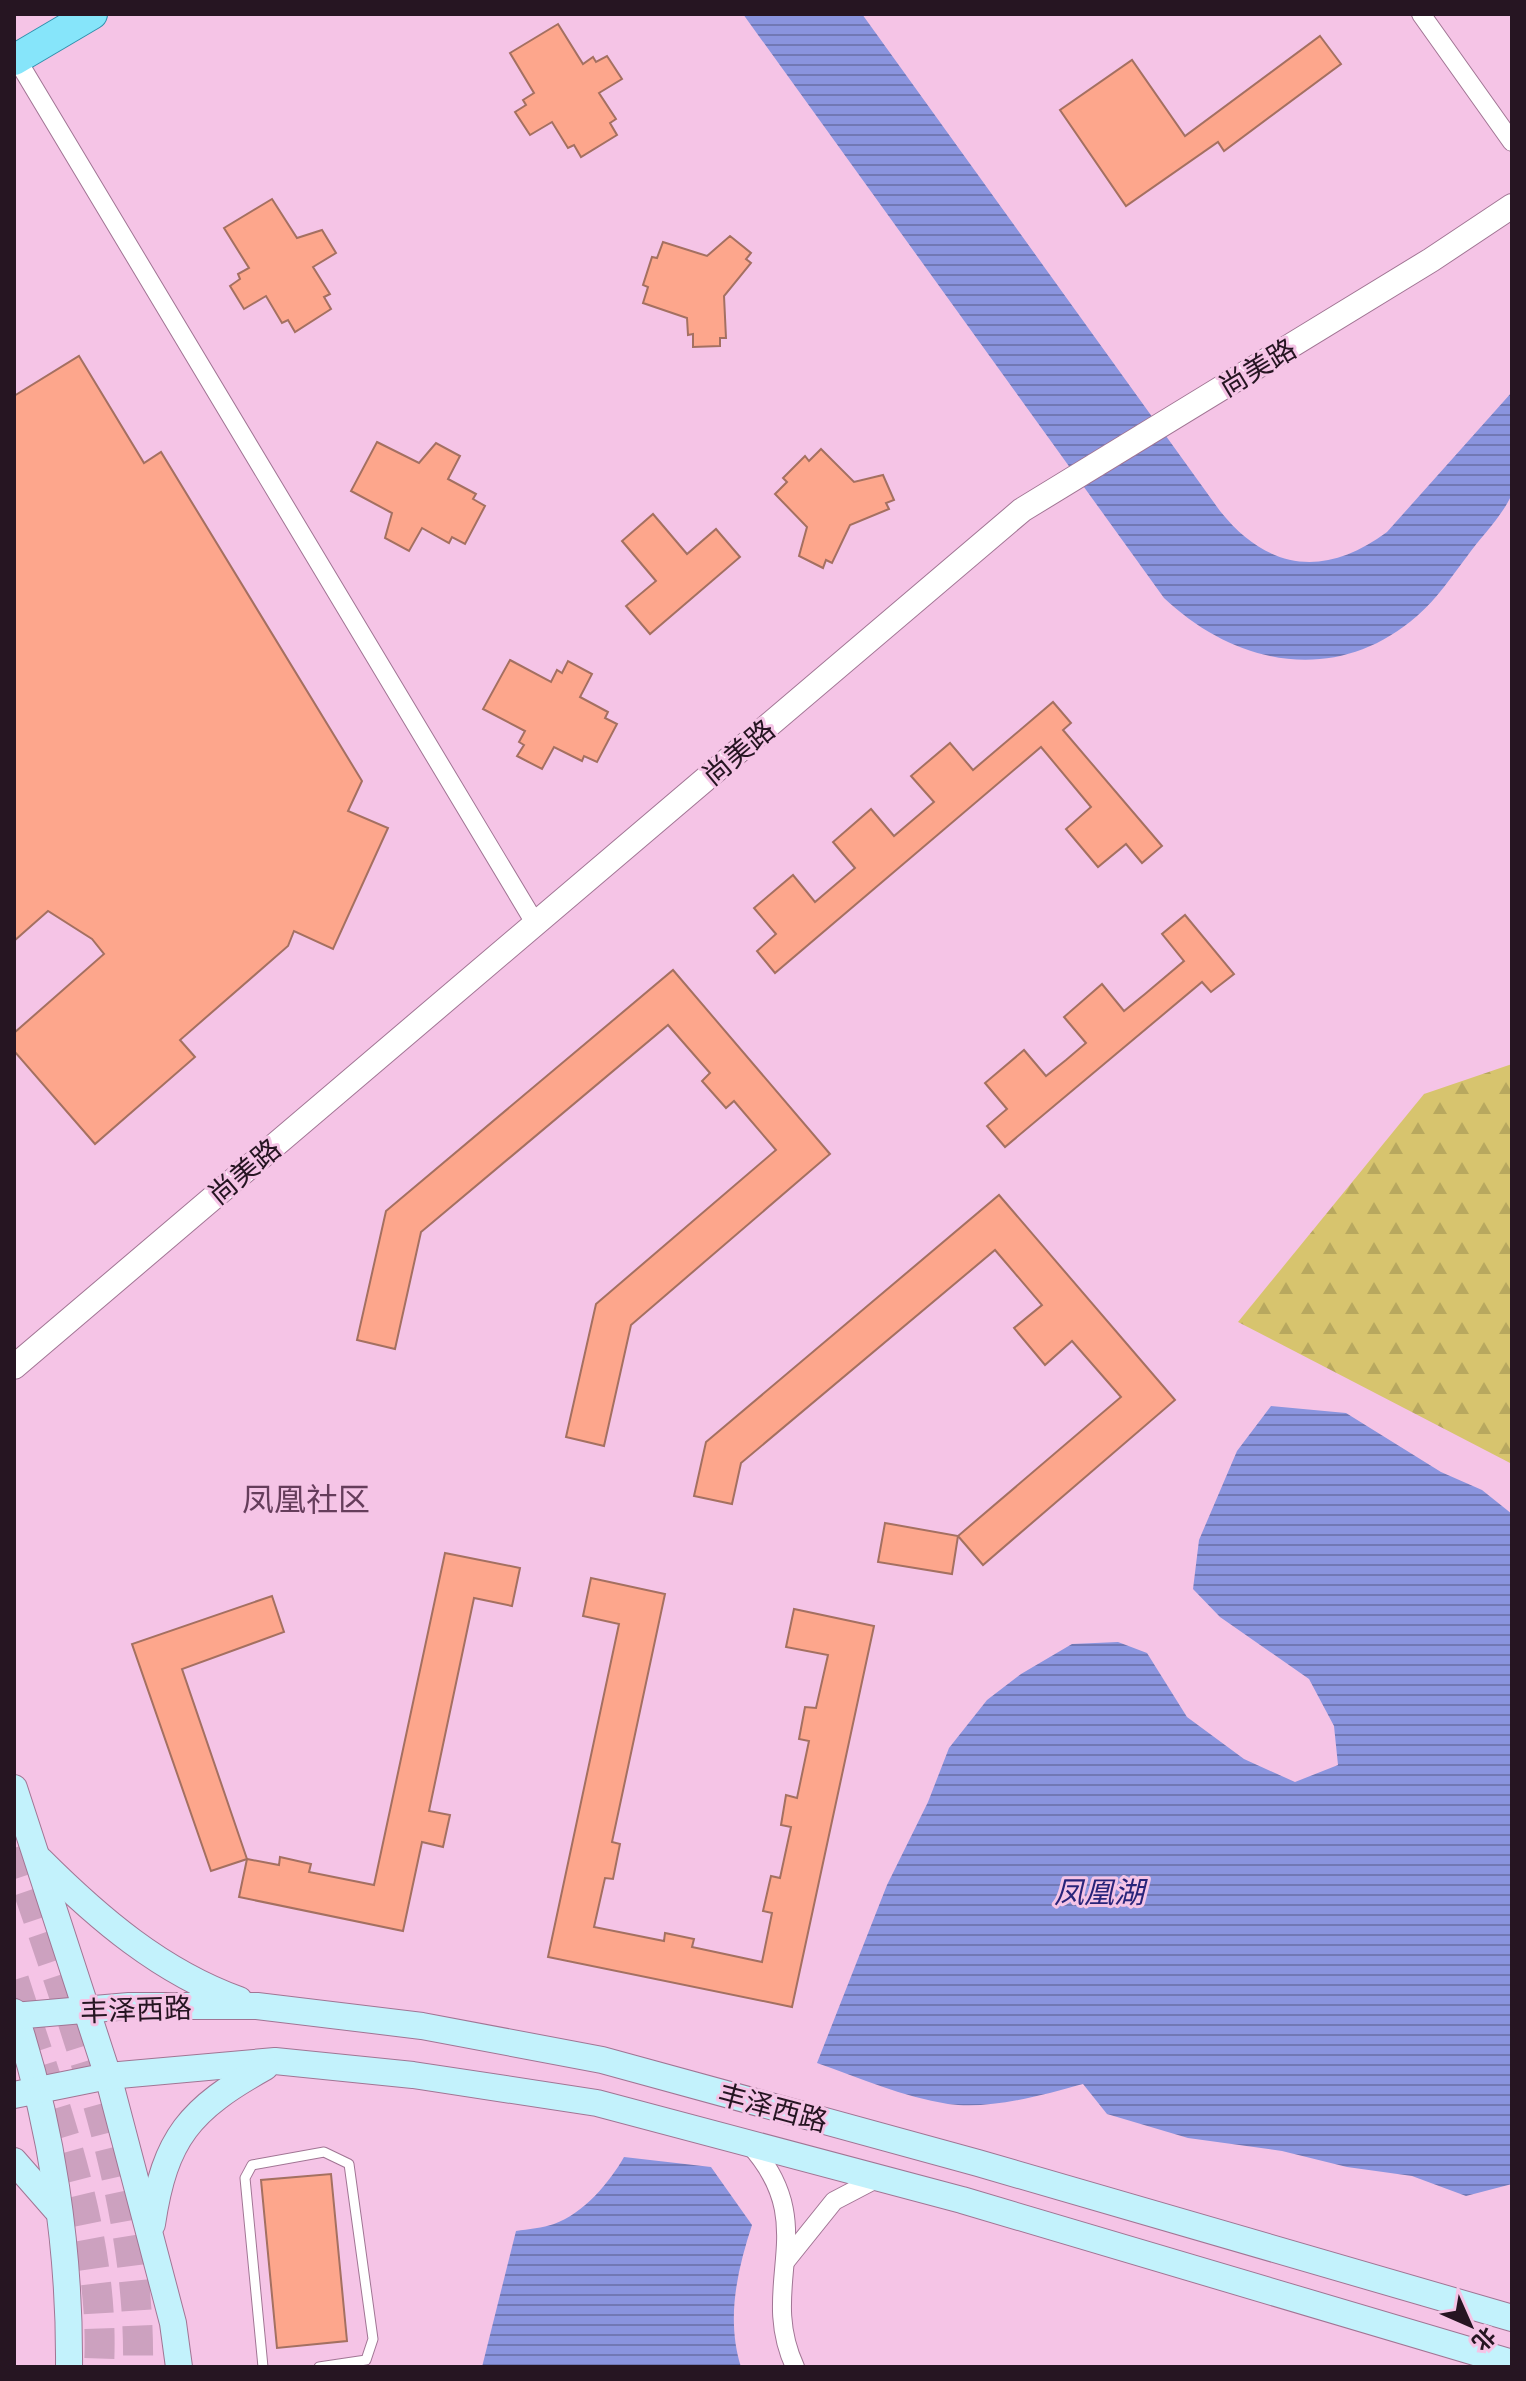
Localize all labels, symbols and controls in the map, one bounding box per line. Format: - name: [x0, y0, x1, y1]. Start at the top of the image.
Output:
- street label: 尚美路: [1211, 330, 1303, 404]
- street label: 尚美路: [694, 711, 782, 793]
- street label: 尚美路: [200, 1130, 288, 1212]
- district label: 凤凰社区: [242, 1478, 370, 1520]
- water label: 凤凰湖: [1054, 1872, 1148, 1911]
- street label: 丰泽西路: [79, 1989, 193, 2029]
- street label: 丰泽西路: [714, 2075, 832, 2139]
- north arrow: [1430, 2285, 1510, 2365]
- text: 北: [1466, 2321, 1503, 2358]

